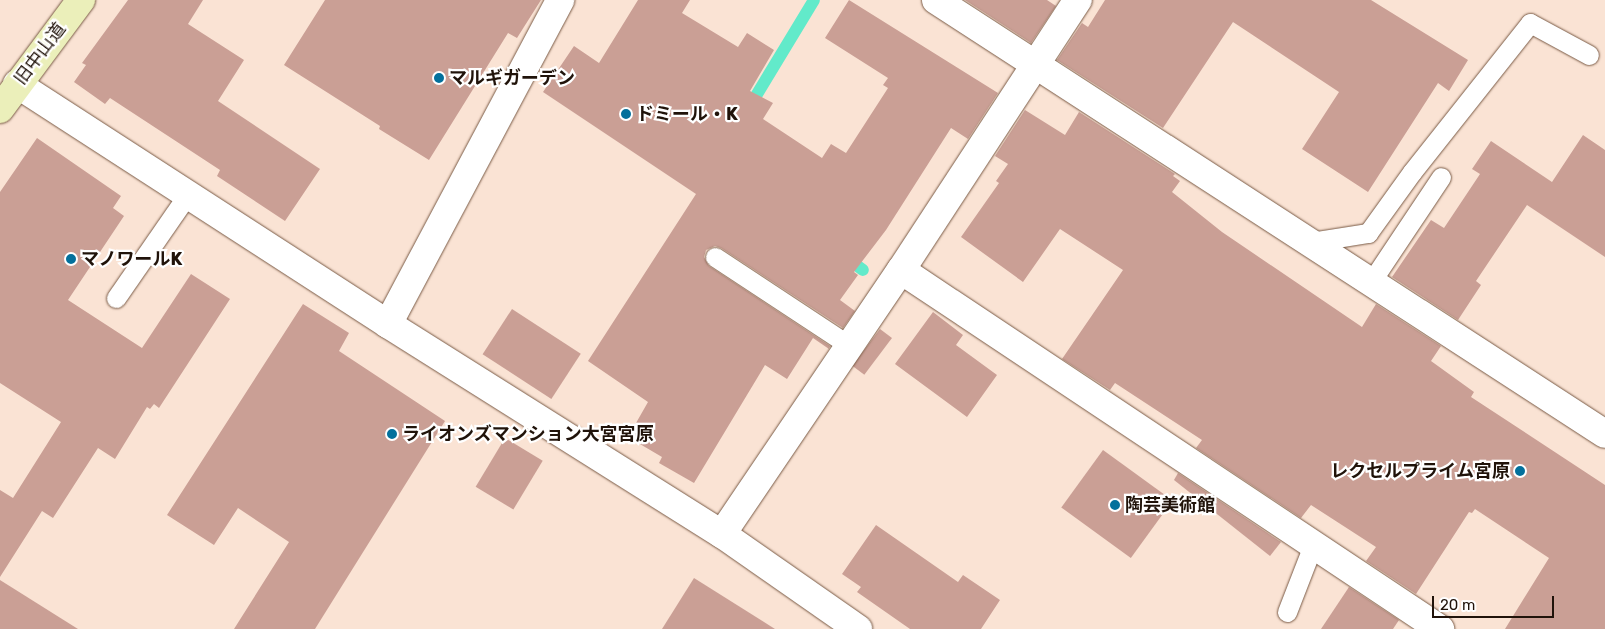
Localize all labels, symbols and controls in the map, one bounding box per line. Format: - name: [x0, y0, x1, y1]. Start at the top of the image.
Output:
- street label: 旧中山道: [10, 19, 70, 89]
- place label: マルギガーデン: [449, 67, 575, 89]
- marker: マルギガーデン: [433, 72, 445, 84]
- place label: ドミール・K: [636, 103, 738, 125]
- marker: ドミール・K: [620, 108, 632, 120]
- place label: マノワールK: [81, 248, 183, 270]
- marker: マノワールK: [65, 253, 77, 265]
- place label: ライオンズマンション大宮宮原: [402, 423, 654, 445]
- marker: ライオンズマンション大宮宮原: [386, 428, 398, 440]
- place label: レクセルプライム宮原: [1330, 460, 1510, 482]
- marker: レクセルプライム宮原: [1514, 465, 1526, 477]
- place label: 陶芸美術館: [1125, 494, 1215, 516]
- marker: 陶芸美術館: [1109, 499, 1121, 511]
- scale bar: [1435, 586, 1558, 618]
- text: 20 m: [1440, 596, 1475, 614]

